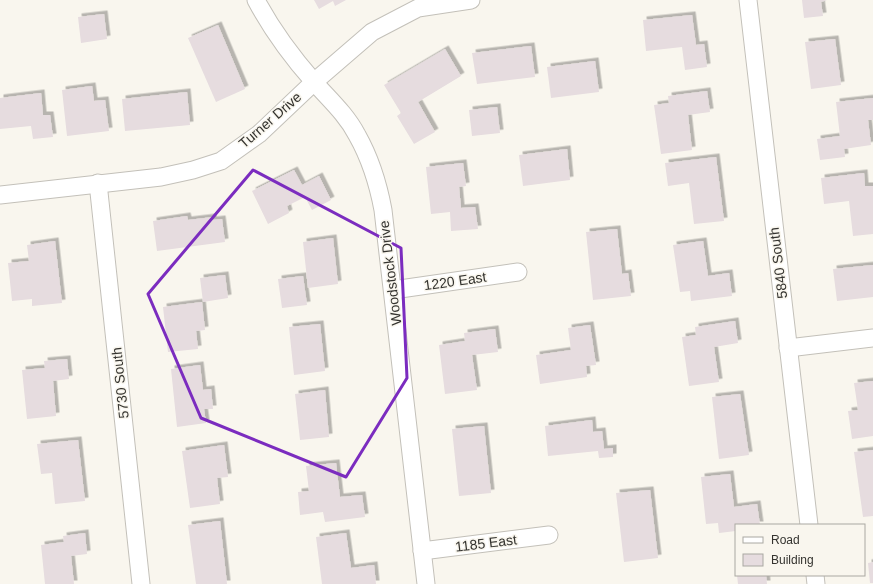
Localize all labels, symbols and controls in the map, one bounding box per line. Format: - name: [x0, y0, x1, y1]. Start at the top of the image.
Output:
- street label: Turner Drive: [236, 88, 305, 151]
- street label: Woodstock Drive: [376, 219, 404, 326]
- street label: 5840 South: [766, 226, 790, 300]
- street label: 1220 East: [423, 269, 487, 293]
- street label: 5730 South: [108, 347, 132, 419]
- legend: [735, 524, 865, 576]
- street label: 1185 East: [454, 531, 518, 555]
- text: Road: [771, 533, 800, 547]
- text: Building: [771, 553, 814, 567]

